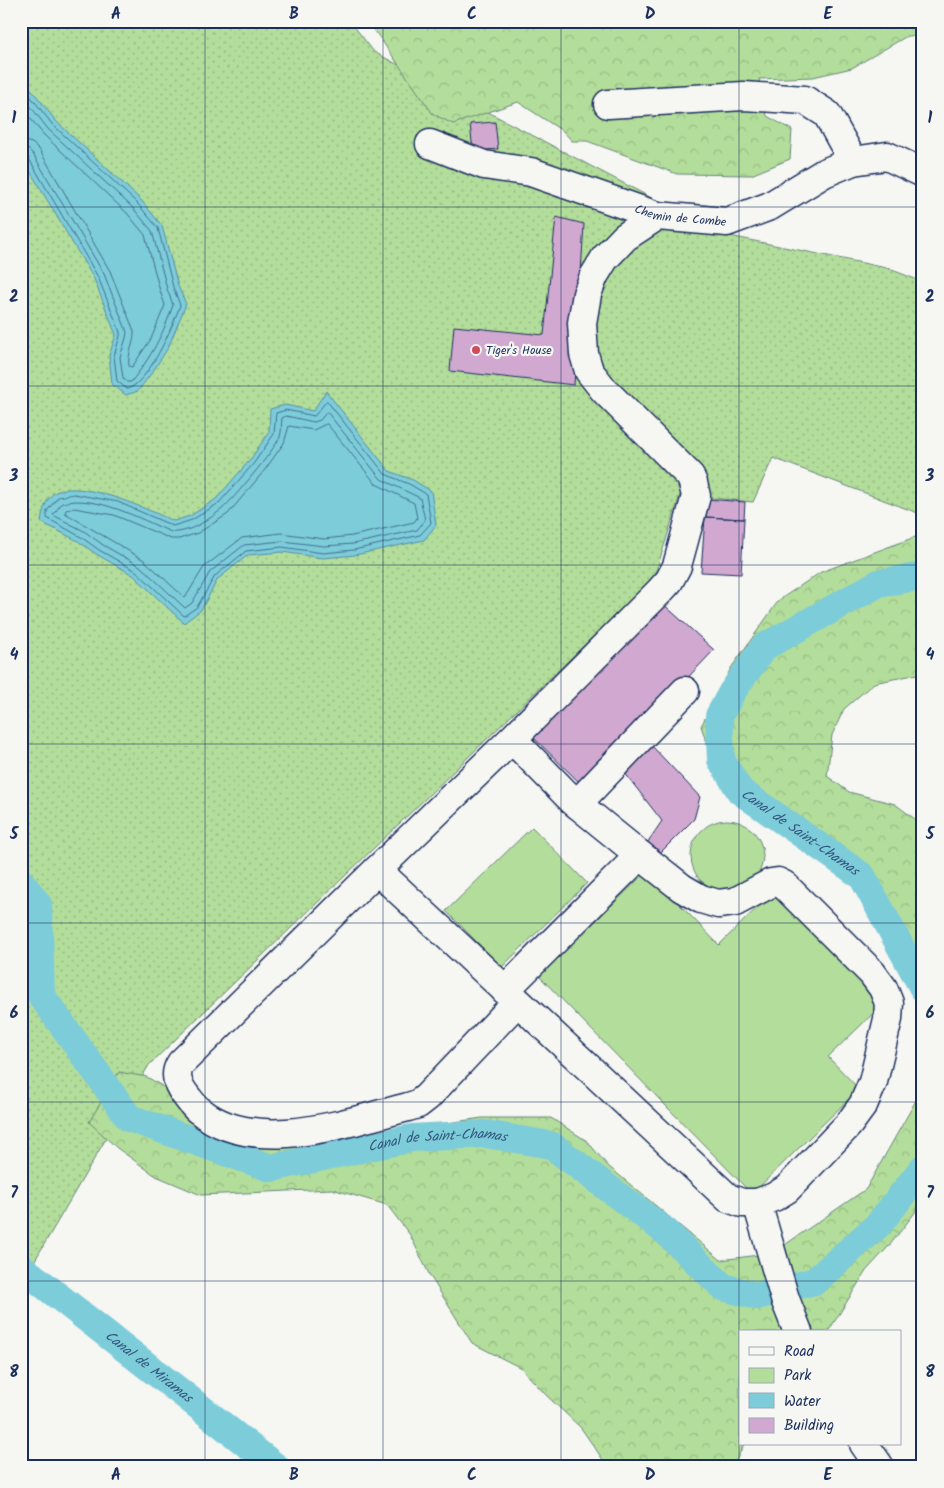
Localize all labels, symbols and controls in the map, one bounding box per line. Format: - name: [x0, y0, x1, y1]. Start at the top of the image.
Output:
- text: A: [111, 2, 121, 27]
- text: B: [289, 2, 299, 27]
- text: C: [467, 2, 477, 27]
- text: D: [645, 2, 656, 27]
- text: E: [824, 2, 834, 27]
- text: 1: [12, 106, 17, 131]
- text: 1: [928, 106, 933, 131]
- street label: Chemin de Combe: [632, 199, 728, 231]
- text: 2: [9, 285, 19, 310]
- text: 2: [925, 285, 935, 310]
- place label: Tiger's House: [486, 341, 552, 360]
- marker: Tiger's House: [470, 344, 482, 356]
- text: 3: [9, 464, 19, 489]
- text: 3: [925, 464, 935, 489]
- text: 4: [10, 643, 19, 668]
- text: 4: [926, 643, 935, 668]
- water label: Canal de Saint-Chamas: [736, 784, 865, 883]
- text: 5: [9, 822, 20, 847]
- text: 5: [925, 822, 936, 847]
- text: 6: [10, 1001, 19, 1026]
- text: 6: [926, 1001, 935, 1026]
- water label: Canal de Saint-Chamas: [366, 1123, 511, 1158]
- text: 7: [10, 1181, 18, 1206]
- text: 7: [926, 1181, 934, 1206]
- water label: Canal de Miramas: [100, 1326, 199, 1410]
- legend: [739, 1330, 902, 1446]
- text: Road: [784, 1340, 815, 1364]
- text: 8: [9, 1360, 19, 1385]
- text: 8: [925, 1360, 935, 1385]
- text: Park: [784, 1364, 812, 1388]
- text: Water: [784, 1390, 821, 1414]
- text: Building: [784, 1414, 834, 1438]
- text: A: [111, 1463, 121, 1488]
- text: B: [289, 1463, 299, 1488]
- text: C: [467, 1463, 477, 1488]
- text: D: [645, 1463, 656, 1488]
- text: E: [824, 1463, 834, 1488]

